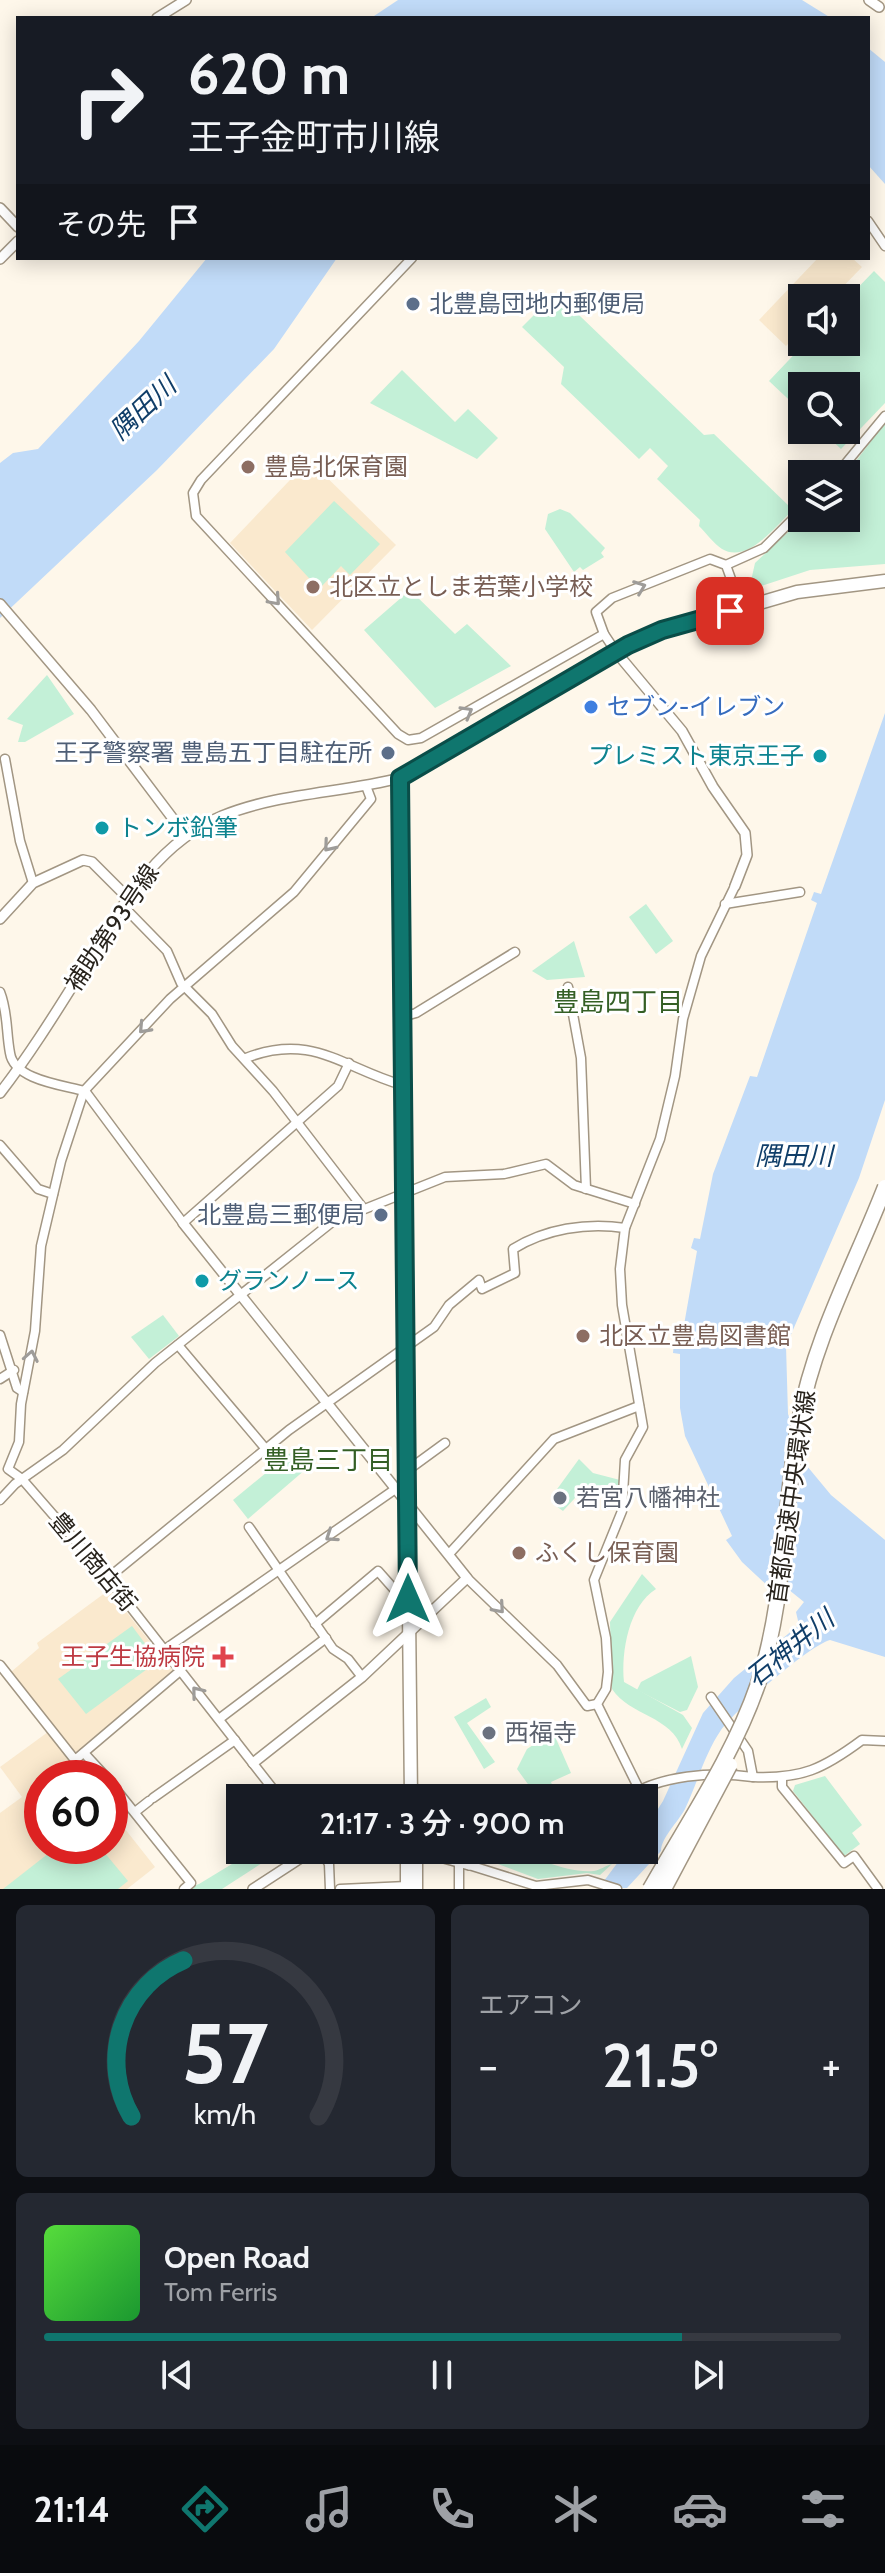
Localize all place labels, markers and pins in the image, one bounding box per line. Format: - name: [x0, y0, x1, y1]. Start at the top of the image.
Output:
- place label: 北豊島団地内郵便局: [429, 289, 645, 318]
- marker: 北豊島団地内郵便局: [404, 295, 422, 313]
- place label: 豊島北保育園: [264, 452, 408, 481]
- marker: 豊島北保育園: [239, 458, 257, 476]
- place label: 北区立としま若葉小学校: [329, 572, 593, 601]
- pin: [696, 577, 764, 645]
- marker: 北区立としま若葉小学校: [304, 578, 322, 596]
- place label: セブン-イレブン: [607, 692, 785, 721]
- marker: セブン-イレブン: [582, 698, 600, 716]
- place label: 王子警察署 豊島五丁目駐在所: [55, 738, 372, 767]
- place label: プレミスト東京王子: [588, 741, 804, 770]
- marker: 王子警察署 豊島五丁目駐在所: [379, 744, 397, 762]
- marker: プレミスト東京王子: [811, 747, 829, 765]
- place label: トンボ鉛筆: [118, 813, 238, 842]
- marker: トンボ鉛筆: [93, 819, 111, 837]
- place label: 北豊島三郵便局: [197, 1200, 365, 1229]
- marker: 北豊島三郵便局: [372, 1206, 390, 1224]
- place label: グランノース: [218, 1266, 360, 1295]
- marker: グランノース: [193, 1272, 211, 1290]
- place label: 北区立豊島図書館: [599, 1321, 791, 1350]
- marker: 北区立豊島図書館: [574, 1327, 592, 1345]
- place label: 若宮八幡神社: [576, 1483, 720, 1512]
- marker: 若宮八幡神社: [551, 1489, 569, 1507]
- place label: ふくし保育園: [535, 1538, 679, 1567]
- marker: ふくし保育園: [510, 1544, 528, 1562]
- place label: 王子生協病院: [61, 1642, 205, 1671]
- marker: 王子生協病院: [212, 1646, 234, 1668]
- place label: 西福寺: [505, 1718, 577, 1747]
- marker: 西福寺: [480, 1724, 498, 1742]

